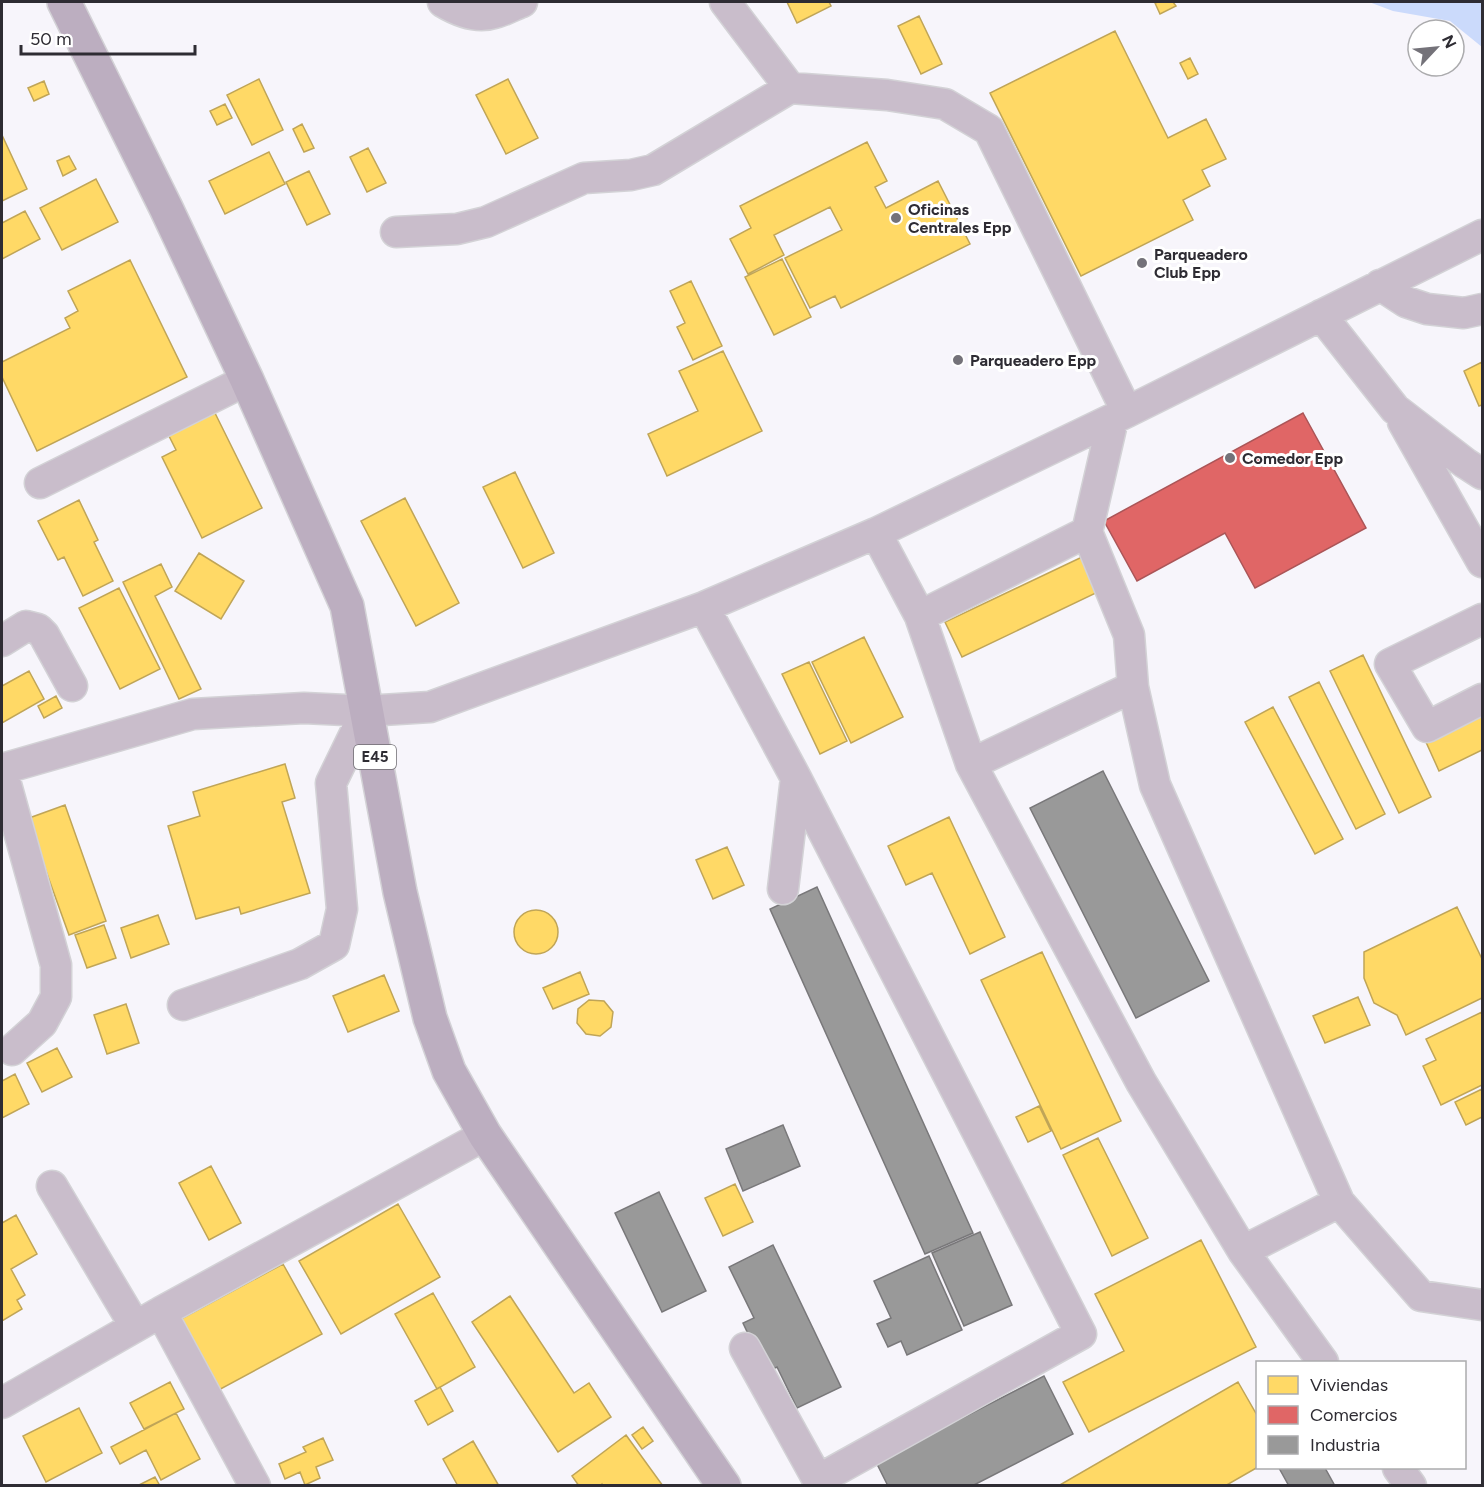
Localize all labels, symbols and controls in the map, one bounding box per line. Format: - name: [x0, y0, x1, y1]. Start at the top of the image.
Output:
- scale bar: [21, 18, 195, 56]
- north arrow: [1406, 18, 1466, 78]
- text: 50 m: [30, 28, 72, 50]
- text: N: [1438, 32, 1460, 51]
- place label: Oficinas Centrales Epp: [908, 200, 1012, 237]
- marker: Oficinas Centrales Epp: [889, 211, 903, 225]
- place label: Parqueadero Club Epp: [1154, 245, 1248, 282]
- marker: Parqueadero Club Epp: [1135, 256, 1149, 270]
- place label: Parqueadero Epp: [970, 351, 1097, 370]
- marker: Parqueadero Epp: [951, 353, 965, 367]
- place label: Comedor Epp: [1242, 449, 1343, 468]
- marker: Comedor Epp: [1223, 451, 1237, 465]
- road number: E45: [354, 745, 396, 769]
- legend: [1256, 1361, 1466, 1469]
- text: Viviendas: [1310, 1374, 1388, 1396]
- text: Comercios: [1310, 1404, 1397, 1426]
- text: Industria: [1310, 1434, 1380, 1456]

